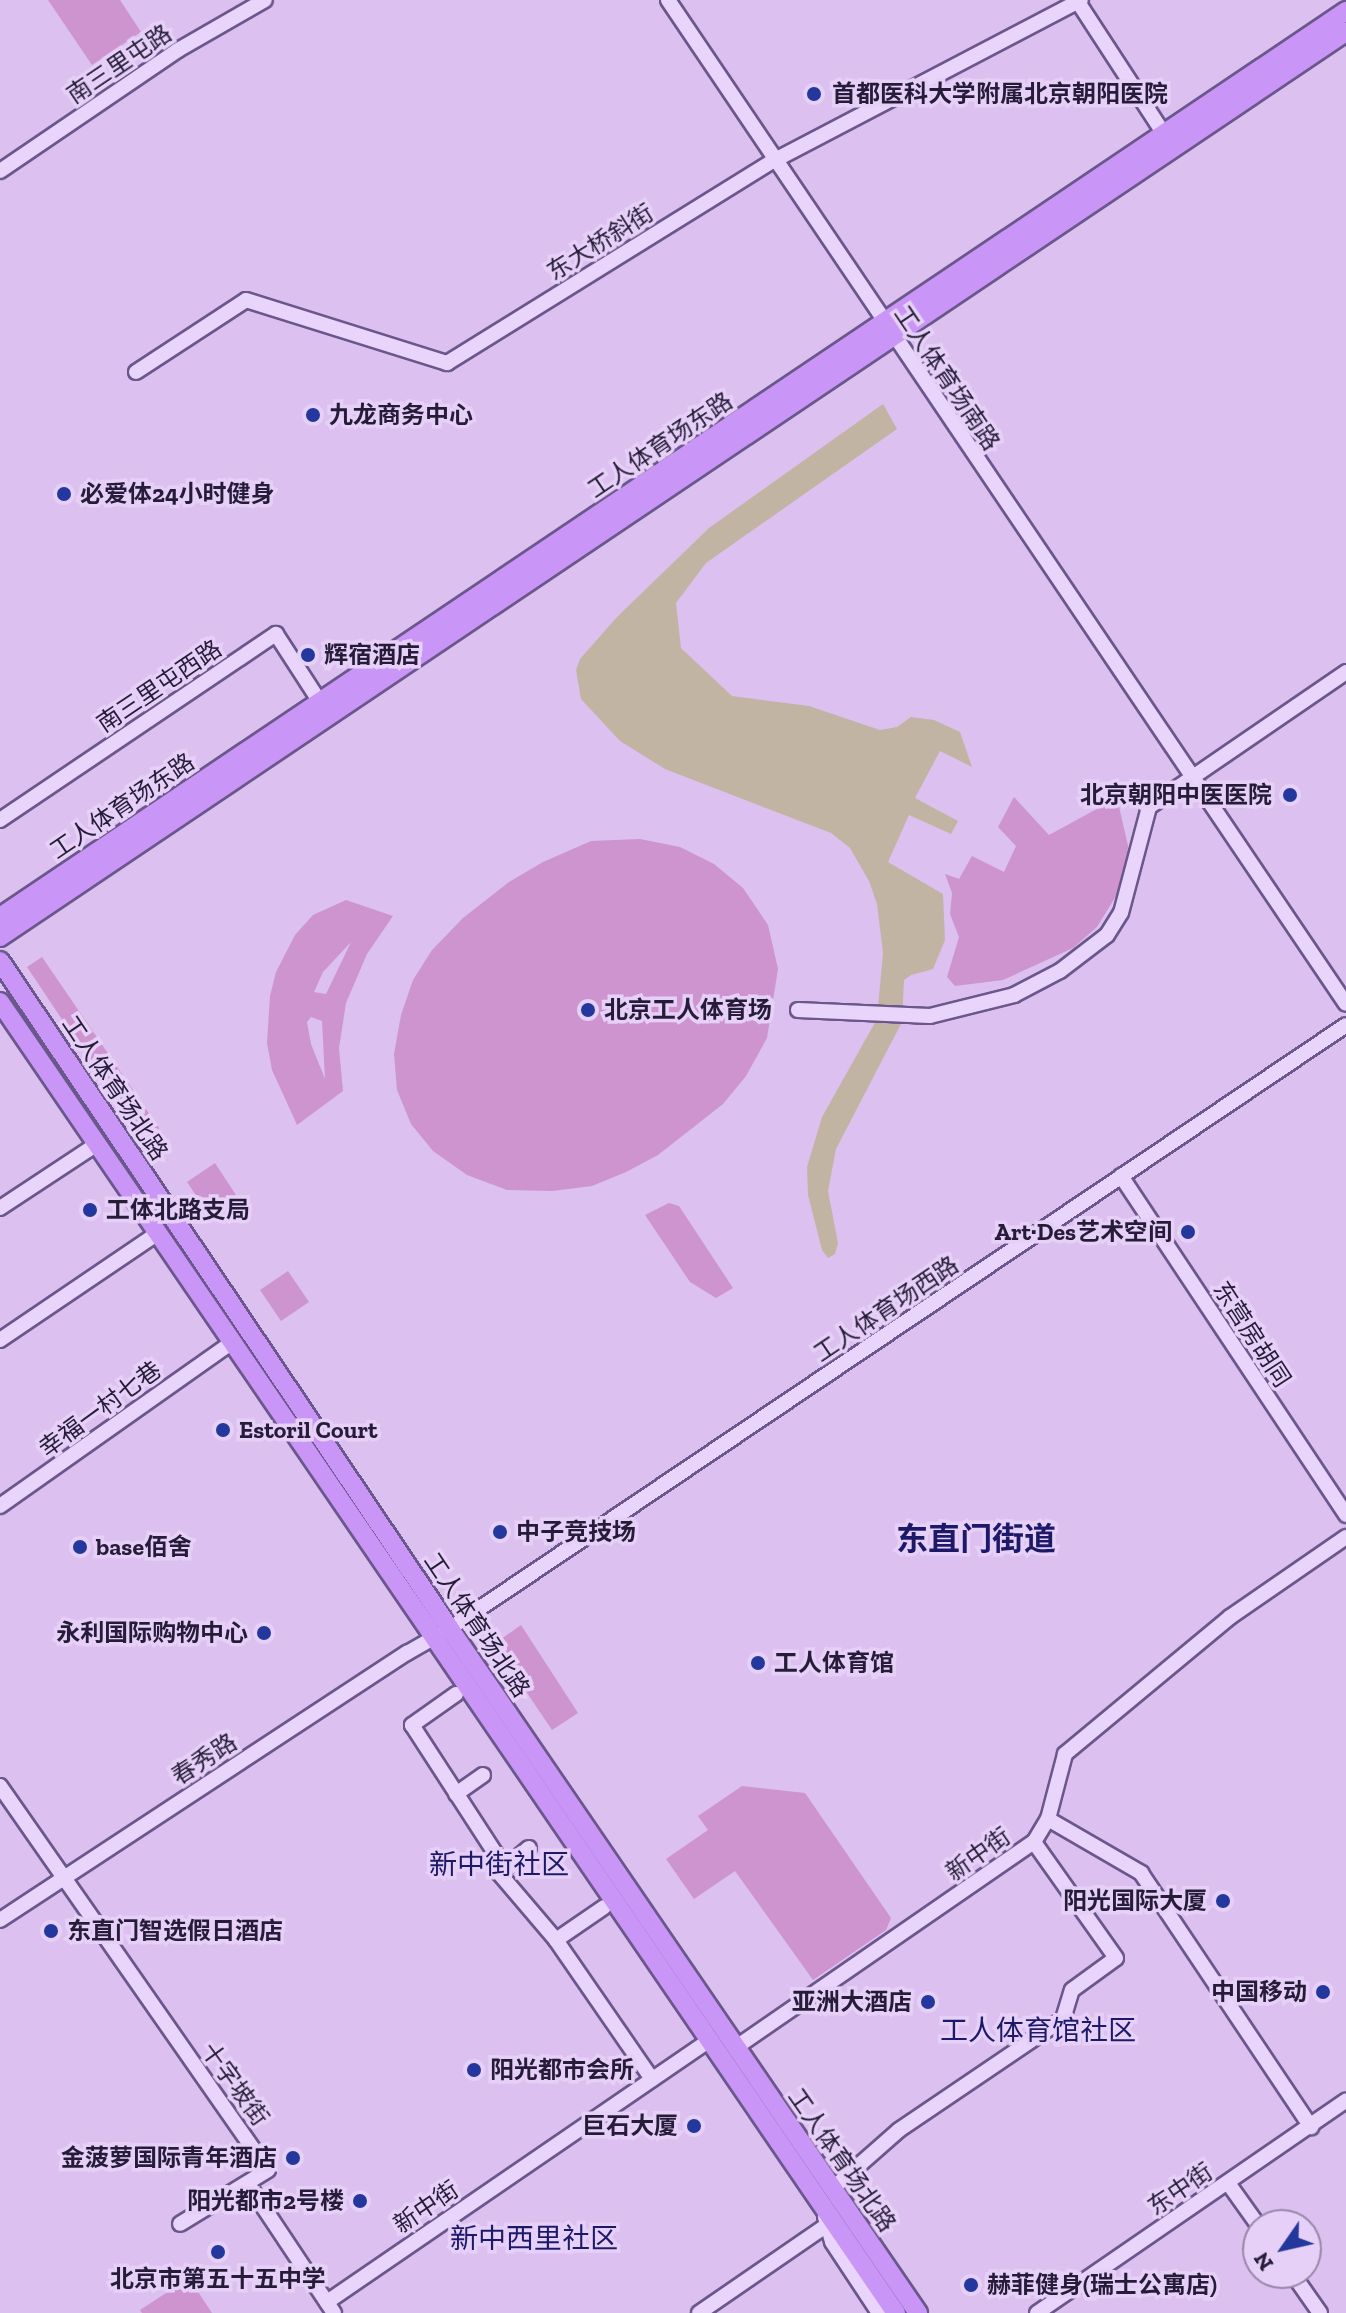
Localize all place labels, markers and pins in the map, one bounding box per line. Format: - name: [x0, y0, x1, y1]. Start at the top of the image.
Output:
- place label: 首都医科大学附属北京朝阳医院: [832, 80, 1168, 108]
- marker: 首都医科大学附属北京朝阳医院: [803, 83, 825, 105]
- place label: 九龙商务中心: [329, 401, 473, 429]
- marker: 九龙商务中心: [304, 406, 322, 424]
- place label: 必爱体24小时健身: [80, 480, 275, 508]
- marker: 必爱体24小时健身: [55, 485, 73, 503]
- place label: 辉宿酒店: [324, 641, 420, 669]
- marker: 辉宿酒店: [299, 646, 317, 664]
- place label: 北京朝阳中医医院: [1080, 781, 1272, 809]
- marker: 北京朝阳中医医院: [1279, 784, 1301, 806]
- place label: 北京工人体育场: [604, 996, 772, 1024]
- marker: 北京工人体育场: [579, 1001, 597, 1019]
- place label: 工体北路支局: [106, 1196, 250, 1224]
- marker: 工体北路支局: [81, 1201, 99, 1219]
- place label: Art·Des艺术空间: [994, 1218, 1172, 1246]
- marker: Art·Des艺术空间: [1179, 1223, 1197, 1241]
- place label: Estoril Court: [239, 1416, 378, 1444]
- marker: Estoril Court: [214, 1421, 232, 1439]
- place label: 中子竞技场: [516, 1518, 636, 1546]
- marker: 中子竞技场: [491, 1523, 509, 1541]
- place label: base佰舍: [96, 1533, 192, 1561]
- marker: base佰舍: [71, 1538, 89, 1556]
- place label: 永利国际购物中心: [56, 1619, 248, 1647]
- marker: 永利国际购物中心: [255, 1624, 273, 1642]
- place label: 工人体育馆: [774, 1649, 894, 1677]
- marker: 工人体育馆: [749, 1654, 767, 1672]
- place label: 阳光国际大厦: [1063, 1887, 1207, 1915]
- marker: 阳光国际大厦: [1214, 1892, 1232, 1910]
- place label: 东直门智选假日酒店: [67, 1917, 283, 1945]
- marker: 东直门智选假日酒店: [42, 1922, 60, 1940]
- place label: 中国移动: [1211, 1978, 1307, 2006]
- marker: 中国移动: [1314, 1983, 1332, 2001]
- place label: 亚洲大酒店: [792, 1988, 912, 2016]
- marker: 亚洲大酒店: [919, 1993, 937, 2011]
- place label: 阳光都市会所: [490, 2056, 634, 2084]
- marker: 阳光都市会所: [465, 2061, 483, 2079]
- place label: 巨石大厦: [582, 2112, 678, 2140]
- marker: 巨石大厦: [685, 2117, 703, 2135]
- place label: 金菠萝国际青年酒店: [61, 2144, 277, 2172]
- marker: 金菠萝国际青年酒店: [284, 2149, 302, 2167]
- place label: 阳光都市2号楼: [187, 2187, 344, 2215]
- marker: 阳光都市2号楼: [351, 2192, 369, 2210]
- marker: 北京市第五十五中学: [209, 2243, 227, 2261]
- place label: 北京市第五十五中学: [110, 2265, 326, 2293]
- place label: 赫菲健身(瑞士公寓店): [987, 2271, 1217, 2299]
- marker: 赫菲健身(瑞士公寓店): [962, 2276, 980, 2294]

